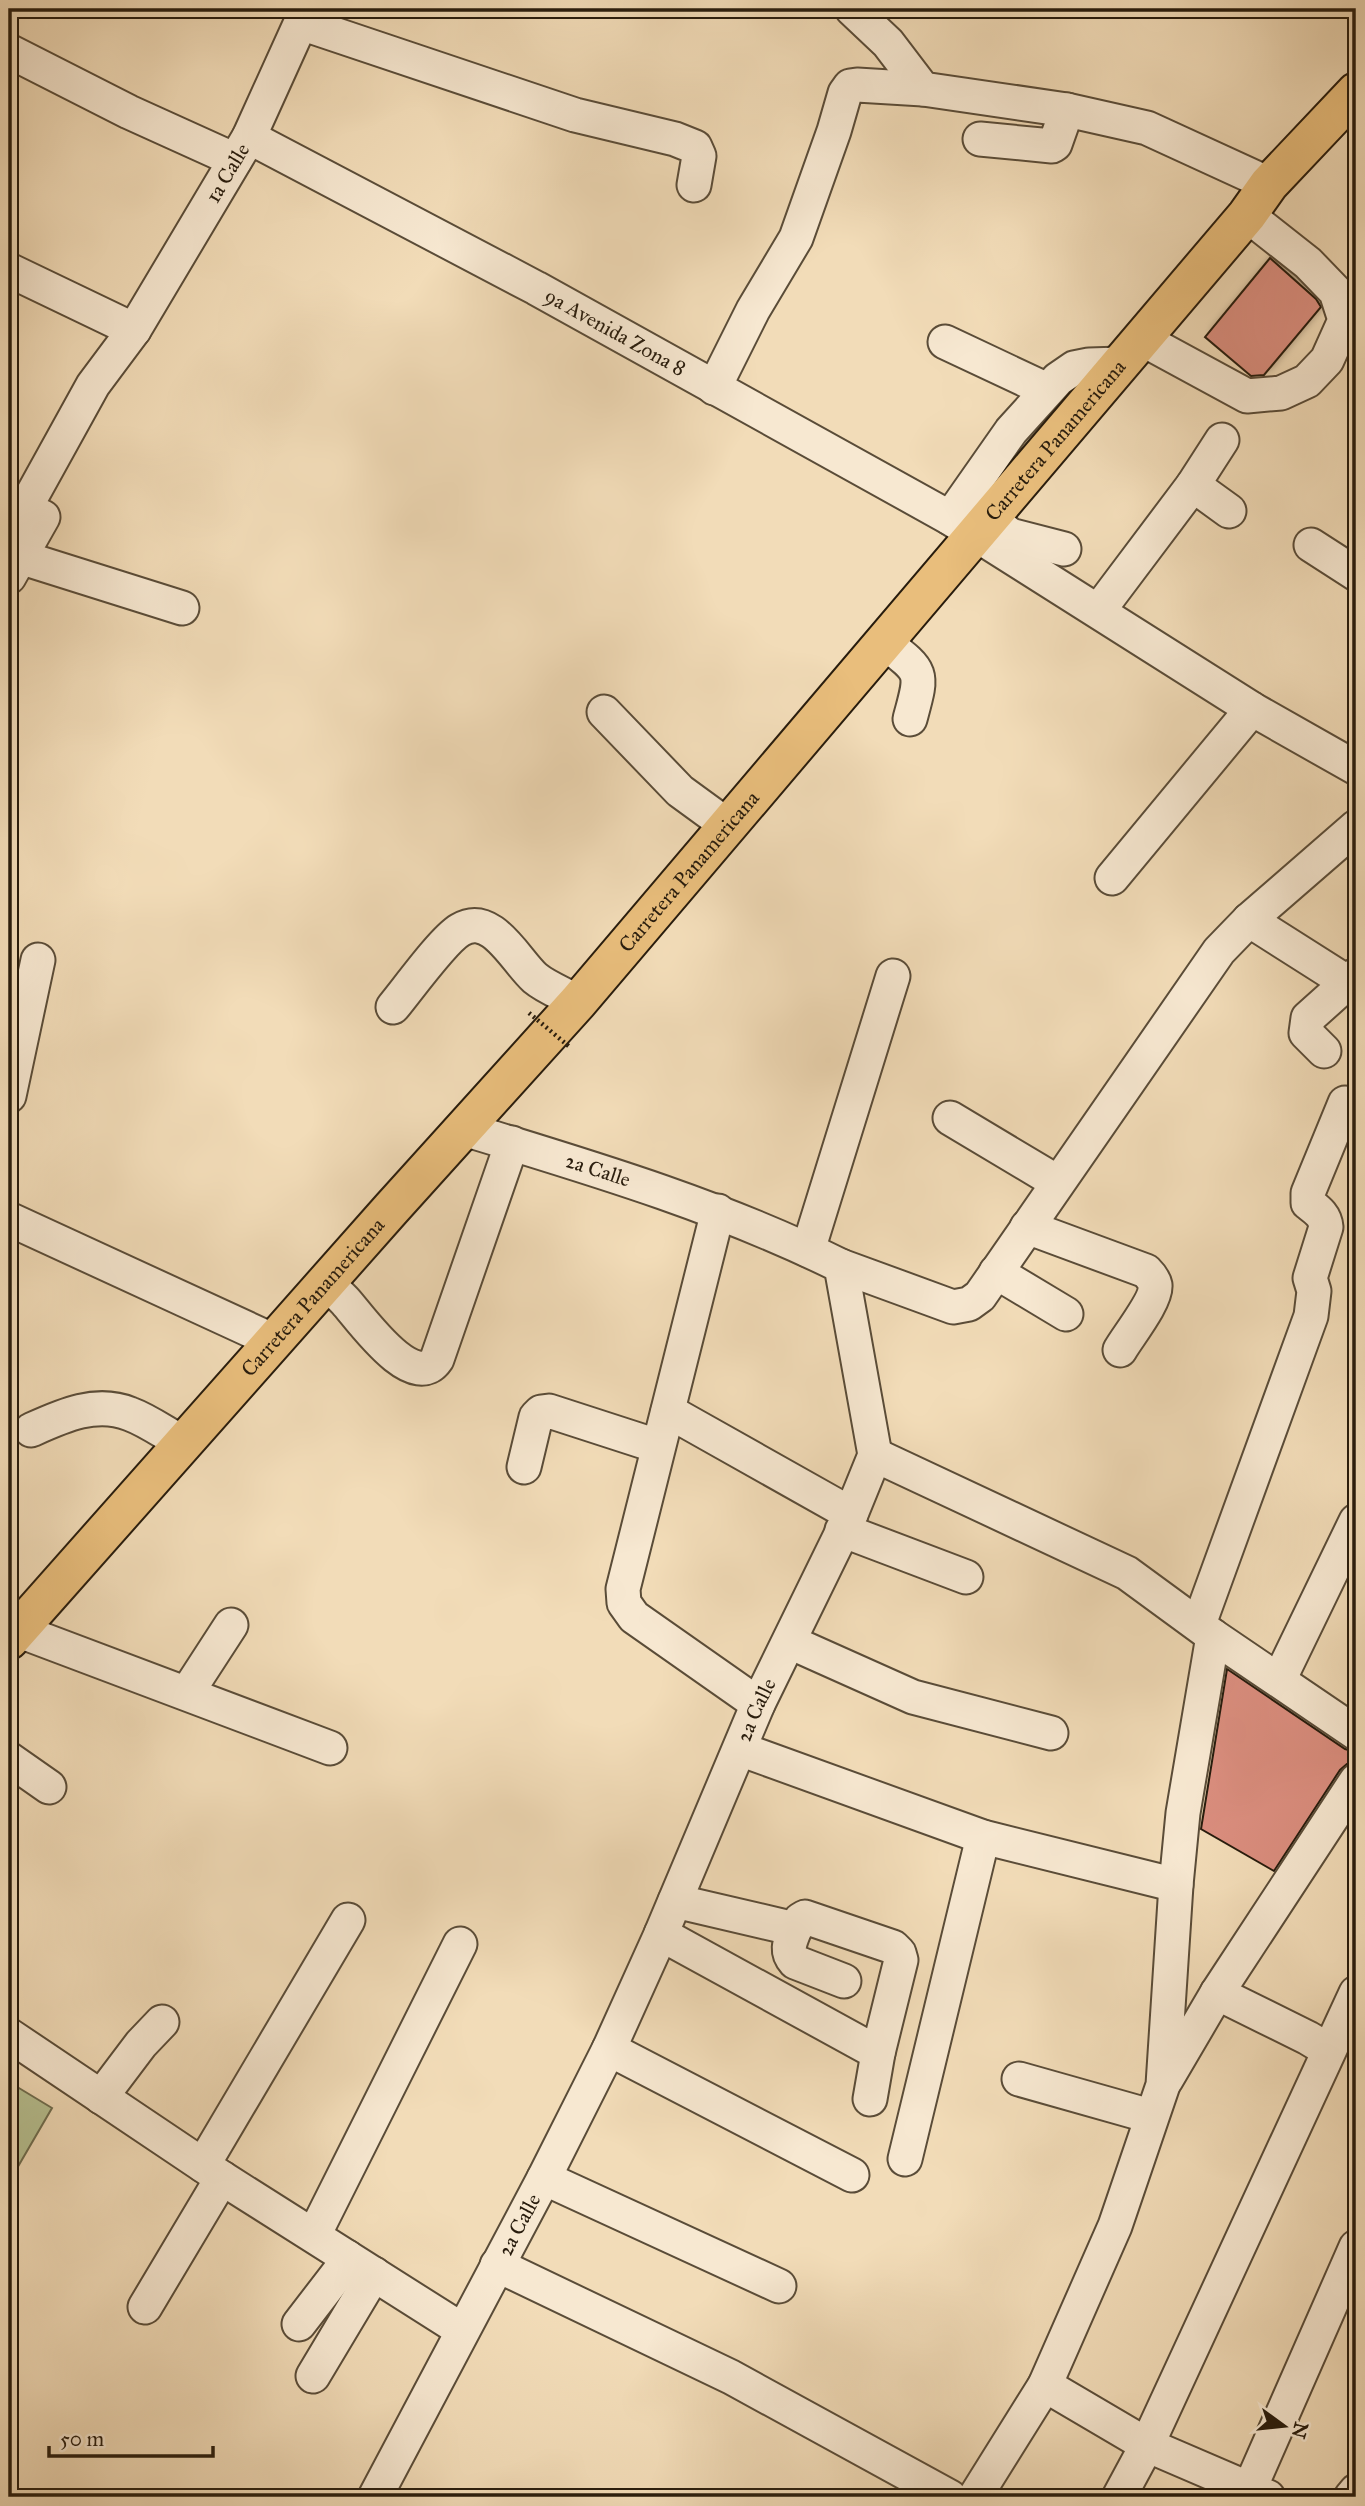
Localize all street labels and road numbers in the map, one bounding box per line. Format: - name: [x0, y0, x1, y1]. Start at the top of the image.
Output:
- street label: 1a Calle: [200, 138, 255, 208]
- street label: 9a Avenida Zona 8: [540, 282, 690, 382]
- street label: Carretera Panamericana: [980, 354, 1131, 526]
- street label: Carretera Panamericana: [613, 785, 765, 958]
- street label: 2a Calle: [562, 1147, 634, 1193]
- street label: Carretera Panamericana: [235, 1212, 390, 1382]
- street label: 2a Calle: [731, 1674, 782, 1746]
- street label: 2a Calle: [492, 2189, 546, 2261]

